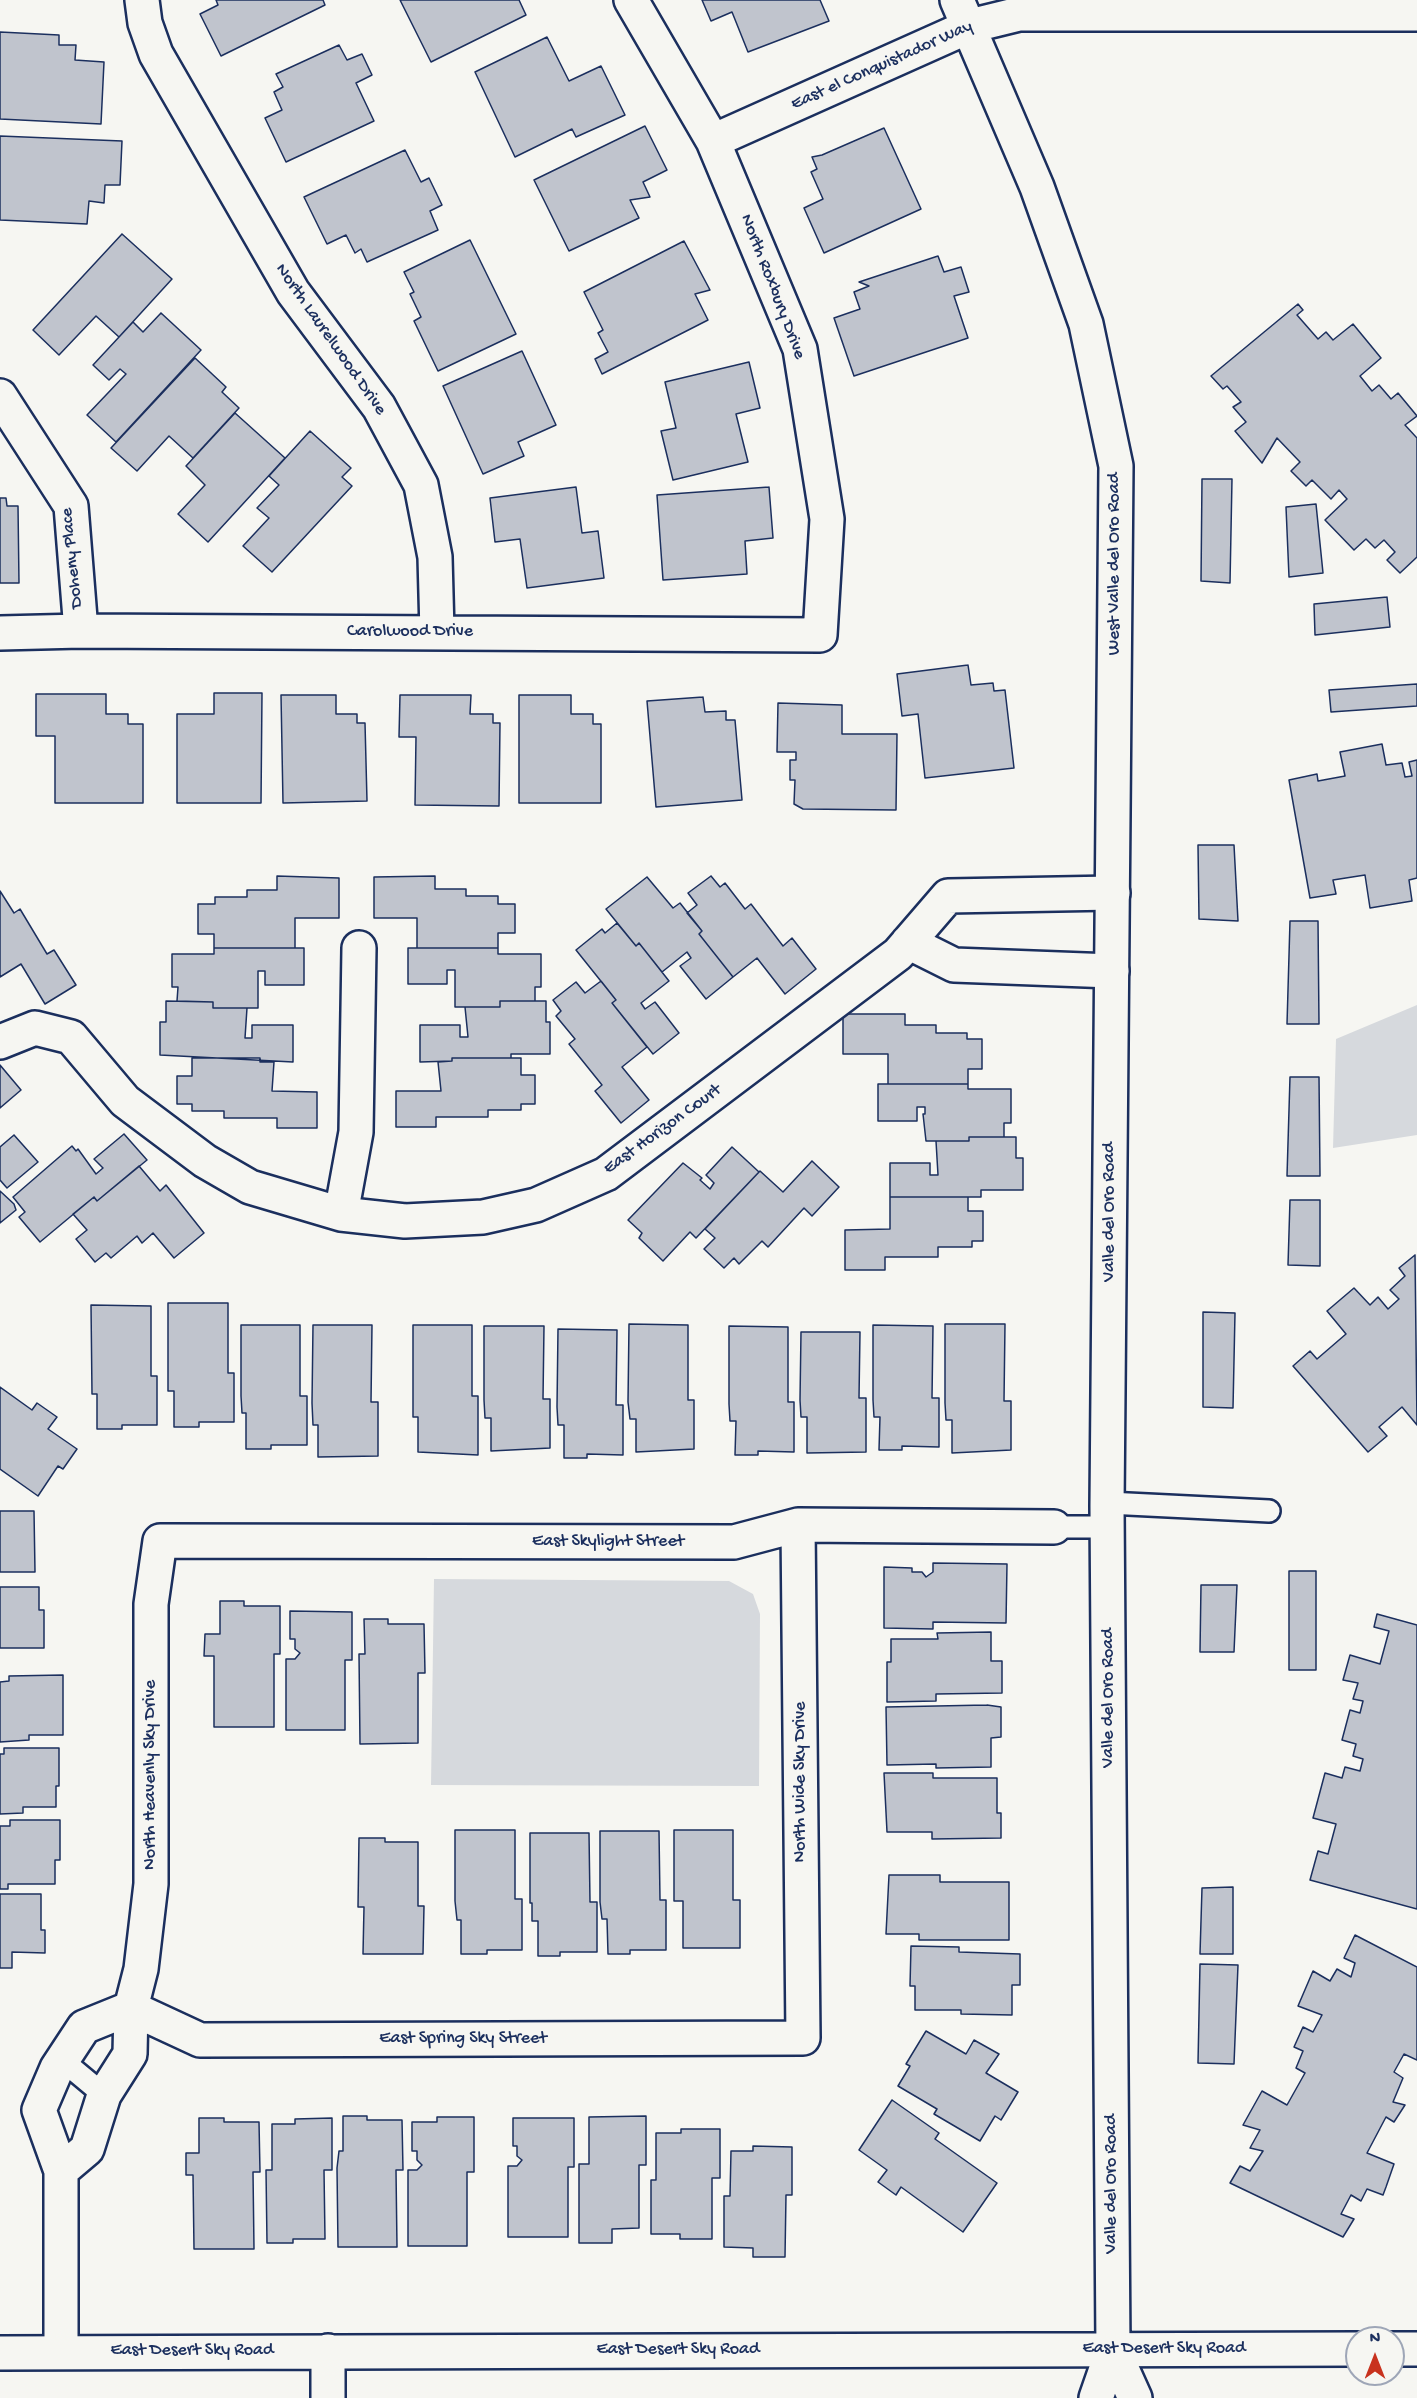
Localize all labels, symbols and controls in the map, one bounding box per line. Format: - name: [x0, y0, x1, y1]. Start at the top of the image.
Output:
- street label: East el Conquistador Way: [788, 16, 976, 116]
- street label: North Roxbury Drive: [734, 211, 810, 363]
- street label: North Laurelwood Drive: [270, 260, 390, 420]
- street label: West Valle del Oro Road: [1104, 473, 1126, 655]
- street label: Doheny Place: [57, 507, 89, 609]
- street label: Carolwood Drive: [347, 621, 473, 643]
- street label: East Horizon Court: [600, 1080, 726, 1180]
- street label: Valle del Oro Road: [1099, 1142, 1121, 1282]
- street label: East Skylight Street: [532, 1531, 684, 1553]
- street label: Valle del Oro Road: [1098, 1628, 1120, 1768]
- street label: North Heavenly Sky Drive: [140, 1680, 162, 1870]
- street label: North Wide Sky Drive: [790, 1702, 812, 1862]
- street label: East Spring Sky Street: [379, 2028, 547, 2050]
- street label: Valle del Oro Road: [1101, 2114, 1123, 2254]
- north arrow: [1345, 2326, 1405, 2386]
- text: N: [1370, 2330, 1380, 2349]
- street label: East Desert Sky Road: [1082, 2338, 1246, 2360]
- street label: East Desert Sky Road: [596, 2339, 760, 2361]
- street label: East Desert Sky Road: [110, 2340, 274, 2362]

